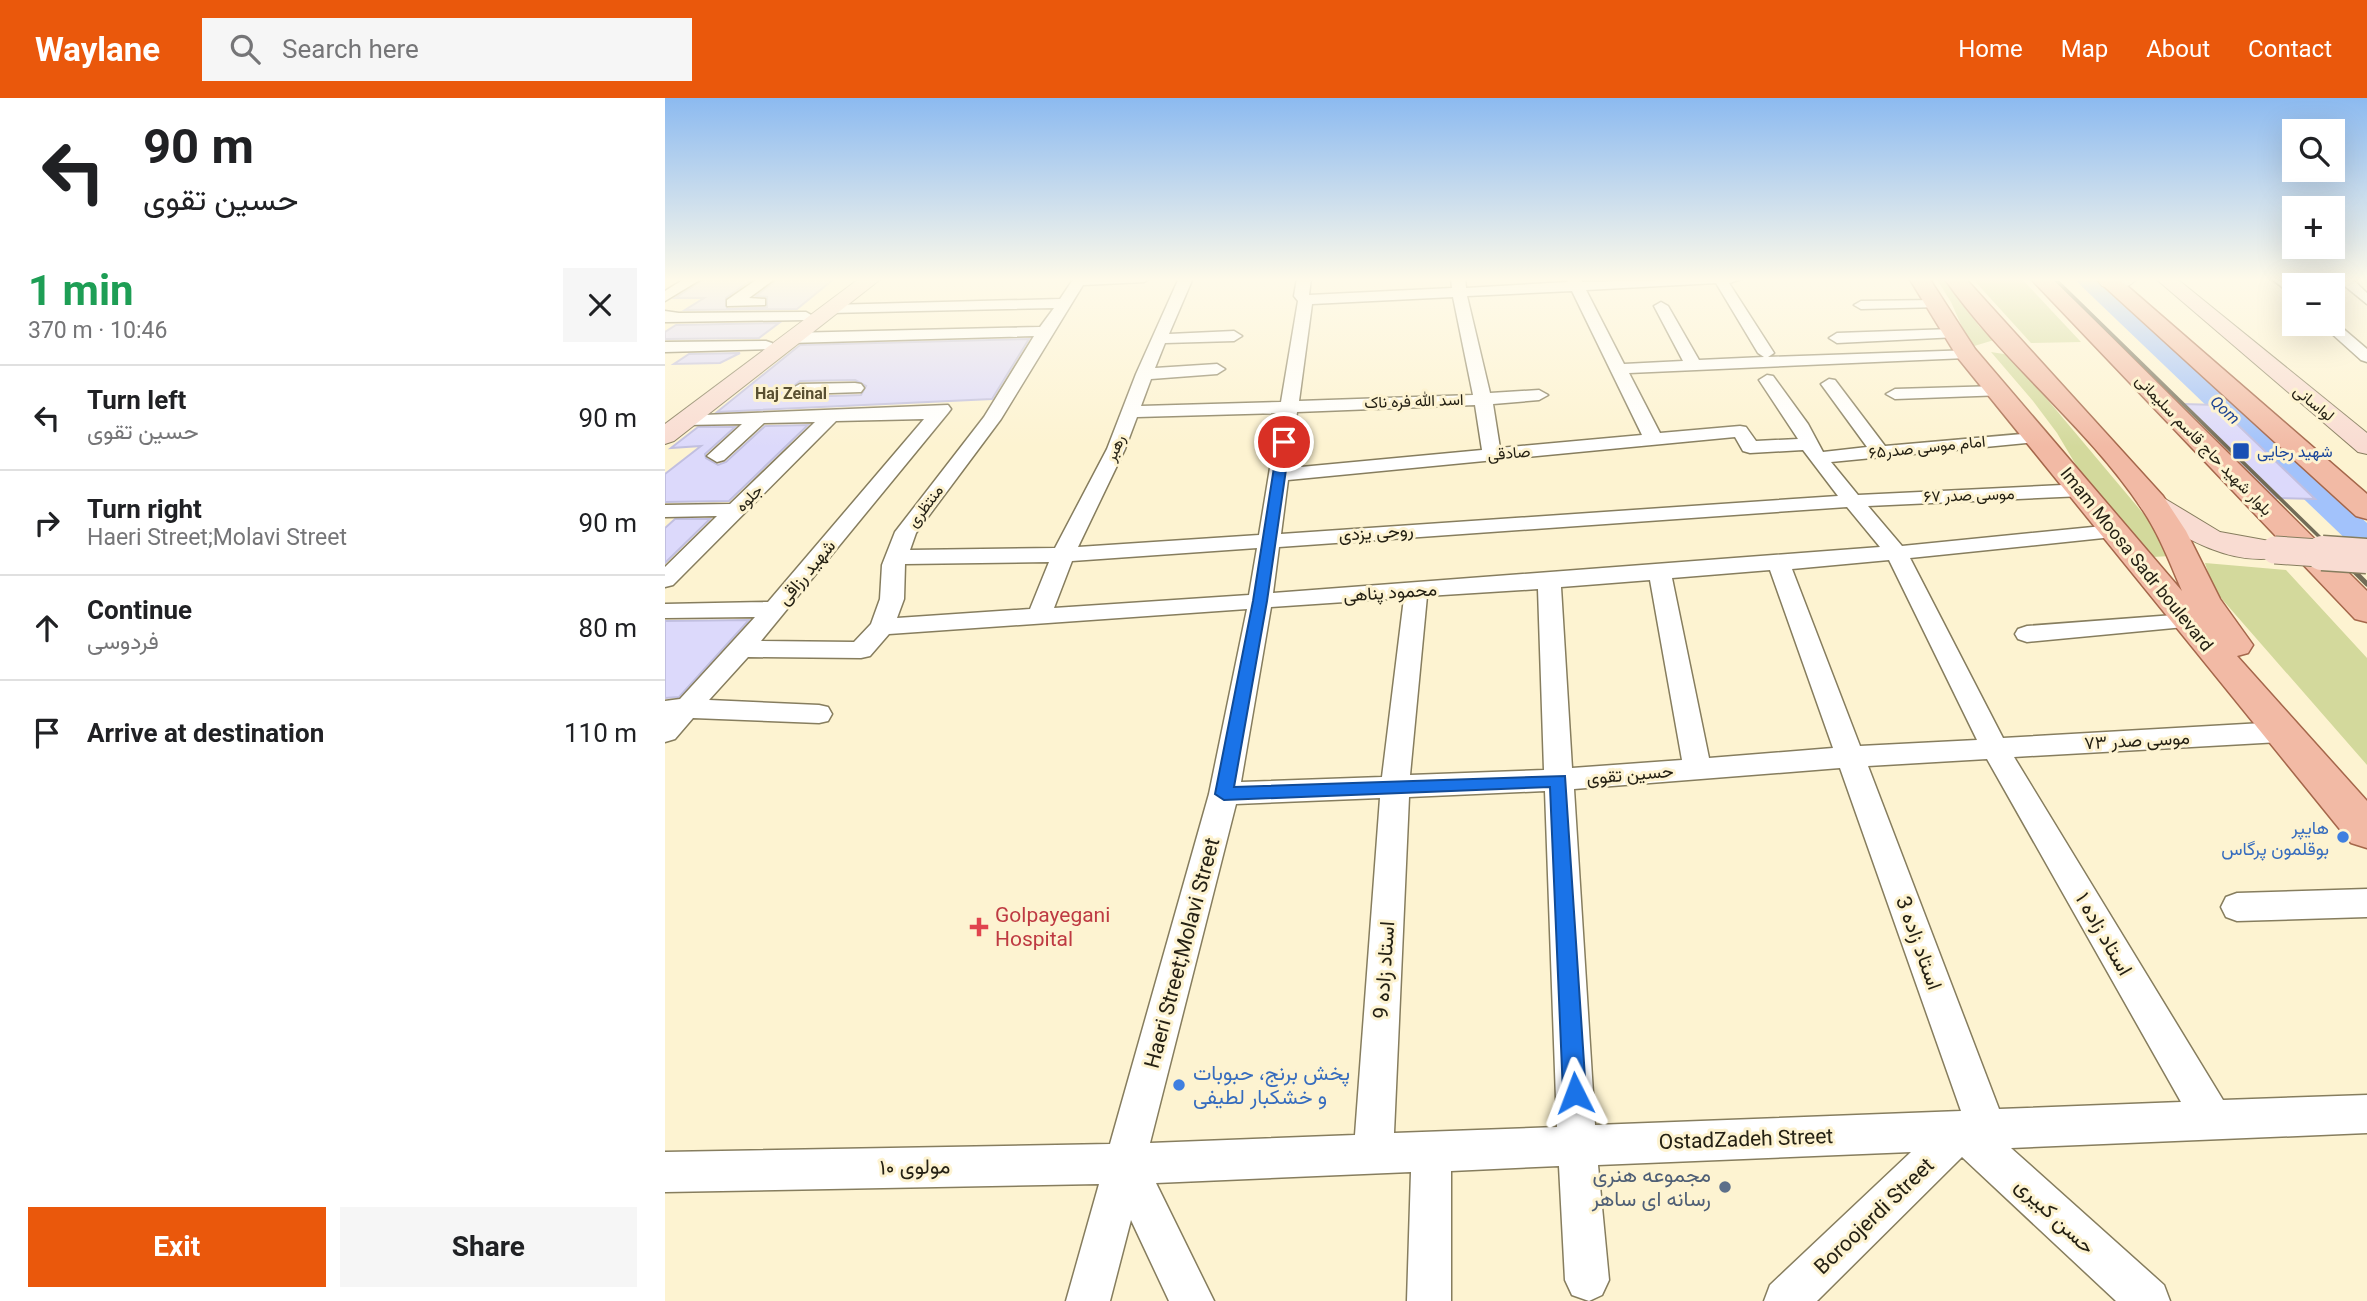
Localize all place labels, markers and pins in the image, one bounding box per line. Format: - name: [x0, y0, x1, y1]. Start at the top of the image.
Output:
- pin: [1254, 412, 1314, 472]
- marker: شهید رجایی: [2231, 441, 2251, 461]
- place label: شهید رجایی: [2257, 442, 2333, 462]
- place label: هایپر بوقلمون پرگاس: [2221, 817, 2329, 861]
- marker: هایپر بوقلمون پرگاس: [2335, 829, 2351, 845]
- place label: Golpayegani Hospital: [995, 903, 1110, 951]
- marker: Golpayegani Hospital: [969, 917, 989, 937]
- place label: پخش برنج، حبوبات و خشکبار لطیفی: [1193, 1061, 1350, 1110]
- marker: پخش برنج، حبوبات و خشکبار لطیفی: [1171, 1077, 1187, 1093]
- place label: مجموعه هنری رسانه ای ساهر: [1591, 1163, 1711, 1212]
- marker: مجموعه هنری رسانه ای ساهر: [1717, 1179, 1733, 1195]

